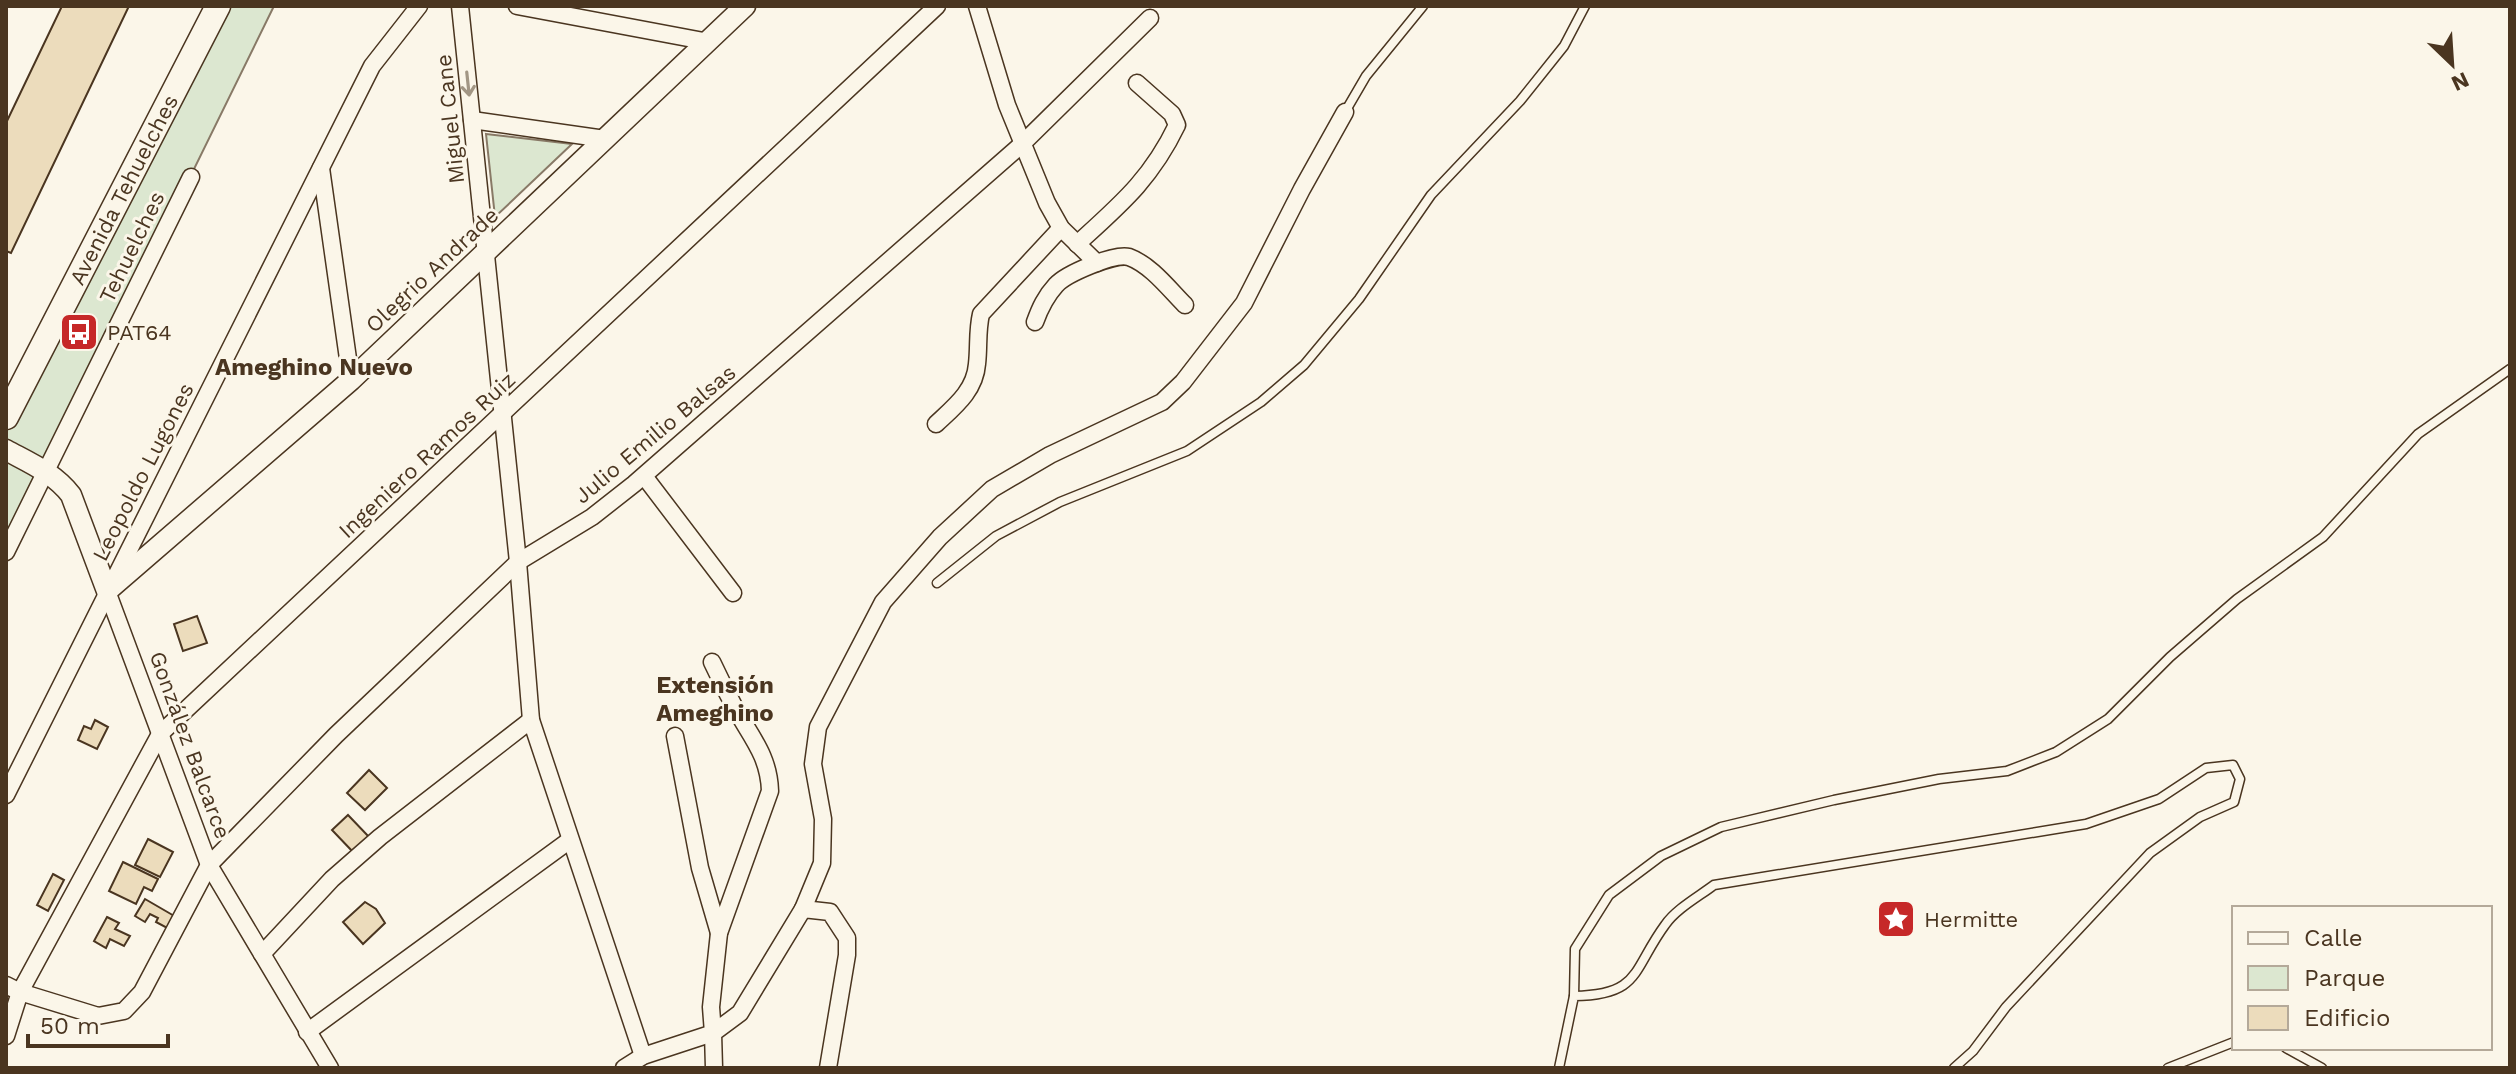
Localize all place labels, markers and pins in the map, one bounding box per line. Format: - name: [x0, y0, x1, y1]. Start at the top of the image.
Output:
- bus stop icon: PAT64: [58, 311, 100, 353]
- place label: PAT64: [107, 320, 172, 345]
- place icon: Hermitte: [1875, 898, 1917, 940]
- place label: Hermitte: [1924, 907, 2018, 932]

